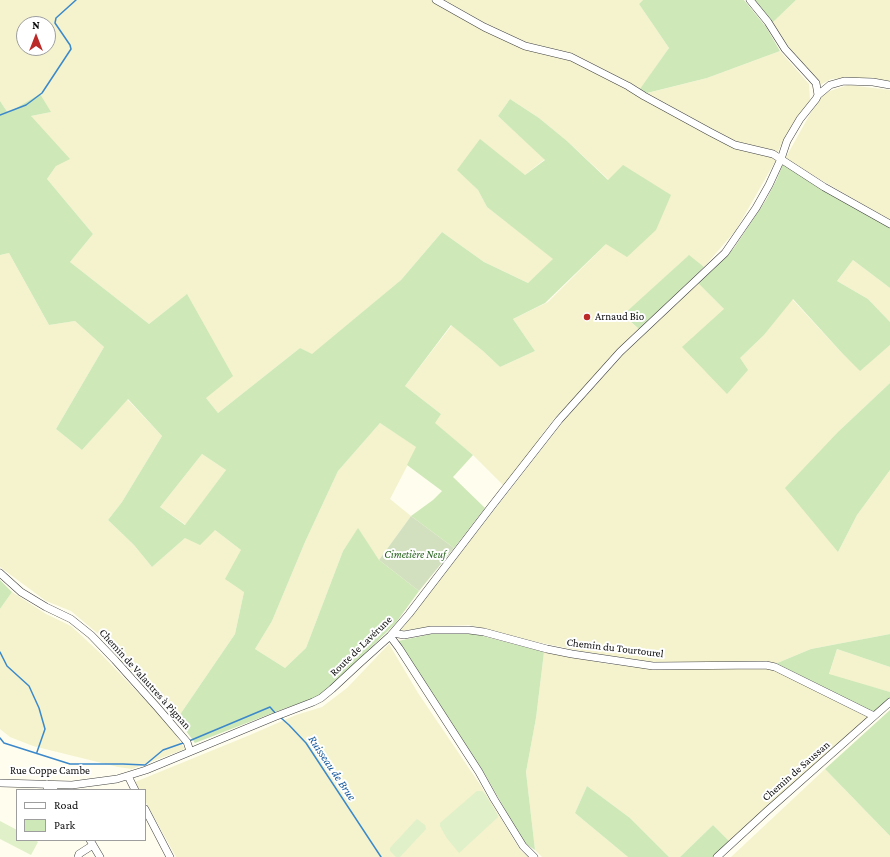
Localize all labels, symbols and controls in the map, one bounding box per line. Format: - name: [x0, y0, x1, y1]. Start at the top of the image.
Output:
- north arrow: [16, 16, 56, 56]
- text: N: [32, 19, 40, 31]
- place label: Arnaud Bio: [595, 310, 644, 324]
- marker: Arnaud Bio: [582, 312, 592, 322]
- park label: Cimetière Neuf: [384, 548, 446, 562]
- street label: Route de Lavérune: [327, 613, 395, 679]
- street label: Chemin de Valautres à Pignan: [96, 626, 194, 732]
- street label: Chemin du Tourtourel: [566, 636, 664, 660]
- water label: Ruisseau de Brue: [305, 733, 359, 803]
- street label: Chemin de Saussan: [759, 738, 833, 804]
- street label: Rue Coppe Cambe: [10, 764, 90, 778]
- legend: [16, 789, 146, 841]
- text: Road: [54, 798, 78, 812]
- text: Park: [54, 818, 75, 832]

